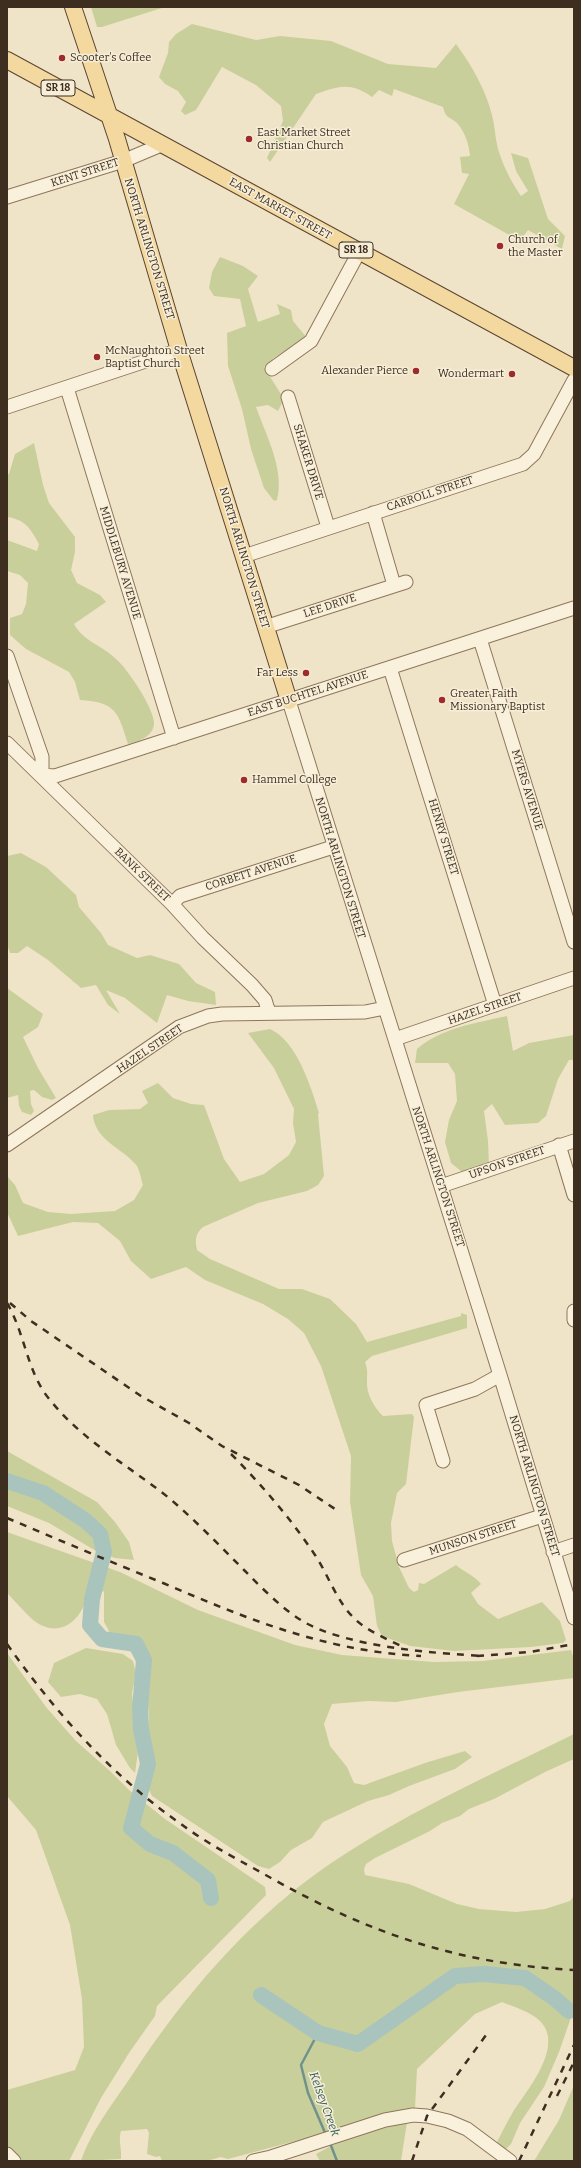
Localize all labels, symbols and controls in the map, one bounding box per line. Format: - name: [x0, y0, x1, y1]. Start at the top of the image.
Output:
- place label: Scooter's Coffee: [70, 51, 151, 65]
- marker: Scooter's Coffee: [57, 53, 67, 63]
- road number: SR 18: [41, 80, 75, 96]
- place label: East Market Street Christian Church: [257, 126, 350, 152]
- marker: East Market Street Christian Church: [244, 134, 254, 144]
- street label: KENT STREET: [49, 156, 121, 190]
- street label: EAST MARKET STREET: [227, 175, 333, 243]
- street label: NORTH ARLINGTON STREET: [121, 177, 177, 321]
- place label: Church of the Master: [508, 233, 563, 259]
- marker: Church of the Master: [495, 241, 505, 251]
- road number: SR 18: [339, 242, 373, 258]
- place label: McNaughton Street Baptist Church: [105, 344, 205, 370]
- marker: McNaughton Street Baptist Church: [92, 352, 102, 362]
- place label: Alexander Pierce: [321, 364, 408, 378]
- marker: Alexander Pierce: [411, 366, 421, 376]
- place label: Wondermart: [438, 367, 504, 381]
- marker: Wondermart: [507, 369, 517, 379]
- street label: SHAKER DRIVE: [290, 422, 326, 502]
- street label: CARROLL STREET: [385, 474, 475, 514]
- street label: NORTH ARLINGTON STREET: [216, 486, 272, 630]
- street label: MIDDLEBURY AVENUE: [96, 505, 144, 621]
- street label: LEE DRIVE: [302, 591, 358, 621]
- place label: Far Less: [257, 666, 298, 680]
- street label: EAST BUCHTEL AVENUE: [246, 668, 370, 720]
- marker: Far Less: [301, 668, 311, 678]
- place label: Greater Faith Missionary Baptist: [450, 687, 545, 713]
- marker: Greater Faith Missionary Baptist: [437, 695, 447, 705]
- street label: MYERS AVENUE: [508, 748, 546, 832]
- place label: Hammel College: [252, 773, 336, 787]
- marker: Hammel College: [239, 775, 249, 785]
- street label: NORTH ARLINGTON STREET: [312, 796, 368, 940]
- street label: HENRY STREET: [425, 797, 461, 877]
- street label: BANK STREET: [111, 845, 173, 905]
- street label: CORBETT AVENUE: [204, 852, 298, 894]
- street label: HAZEL STREET: [446, 990, 524, 1028]
- street label: HAZEL STREET: [114, 1022, 186, 1076]
- street label: NORTH ARLINGTON STREET: [409, 1105, 467, 1249]
- street label: UPSON STREET: [467, 1144, 547, 1182]
- street label: NORTH ARLINGTON STREET: [506, 1414, 562, 1558]
- street label: MUNSON STREET: [428, 1518, 518, 1558]
- water label: Kelsey Creek: [306, 2070, 342, 2138]

